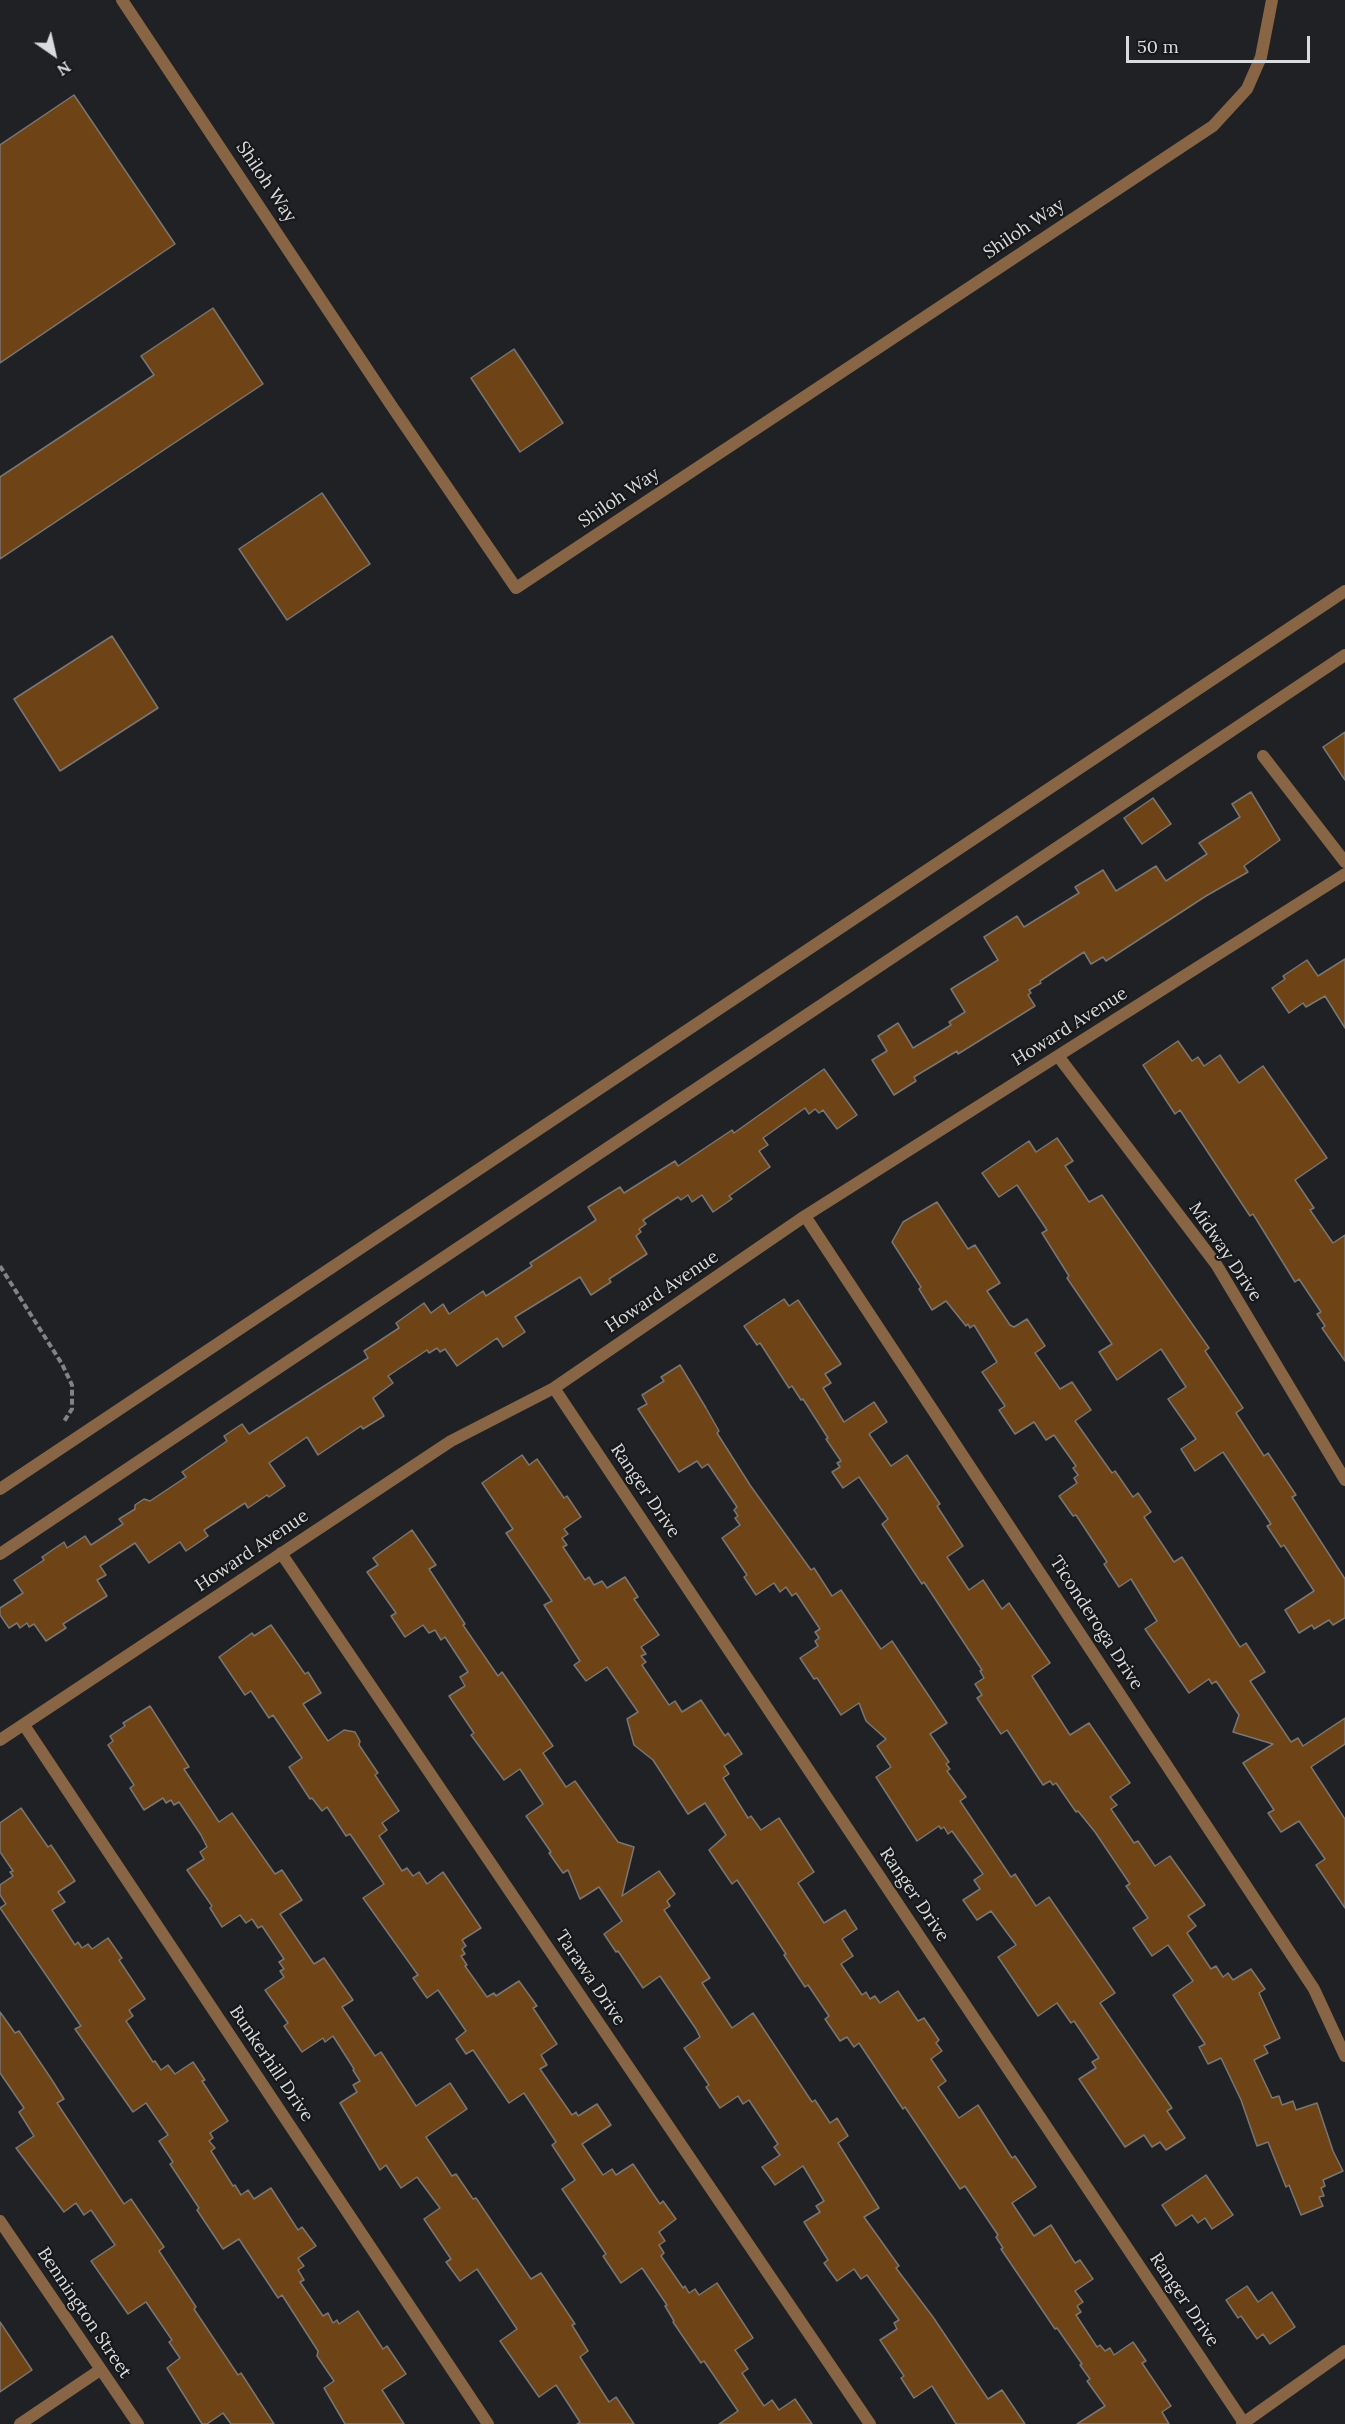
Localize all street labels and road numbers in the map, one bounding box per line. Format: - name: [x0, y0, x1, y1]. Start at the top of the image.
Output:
- street label: Shiloh Way: [231, 137, 301, 227]
- street label: Shiloh Way: [979, 194, 1069, 264]
- street label: Shiloh Way: [574, 463, 664, 533]
- street label: Howard Avenue: [1008, 983, 1132, 1071]
- street label: Midway Drive: [1184, 1198, 1266, 1306]
- street label: Howard Avenue: [601, 1246, 723, 1338]
- street label: Ranger Drive: [606, 1440, 684, 1542]
- street label: Howard Avenue: [191, 1505, 313, 1597]
- street label: Ticonderoga Drive: [1045, 1552, 1147, 1694]
- street label: Ranger Drive: [875, 1844, 953, 1946]
- street label: Tarawa Drive: [550, 1926, 630, 2030]
- street label: Bunkerhill Drive: [224, 2002, 318, 2126]
- street label: Bennington Street: [32, 2244, 136, 2382]
- street label: Ranger Drive: [1145, 2249, 1223, 2351]

